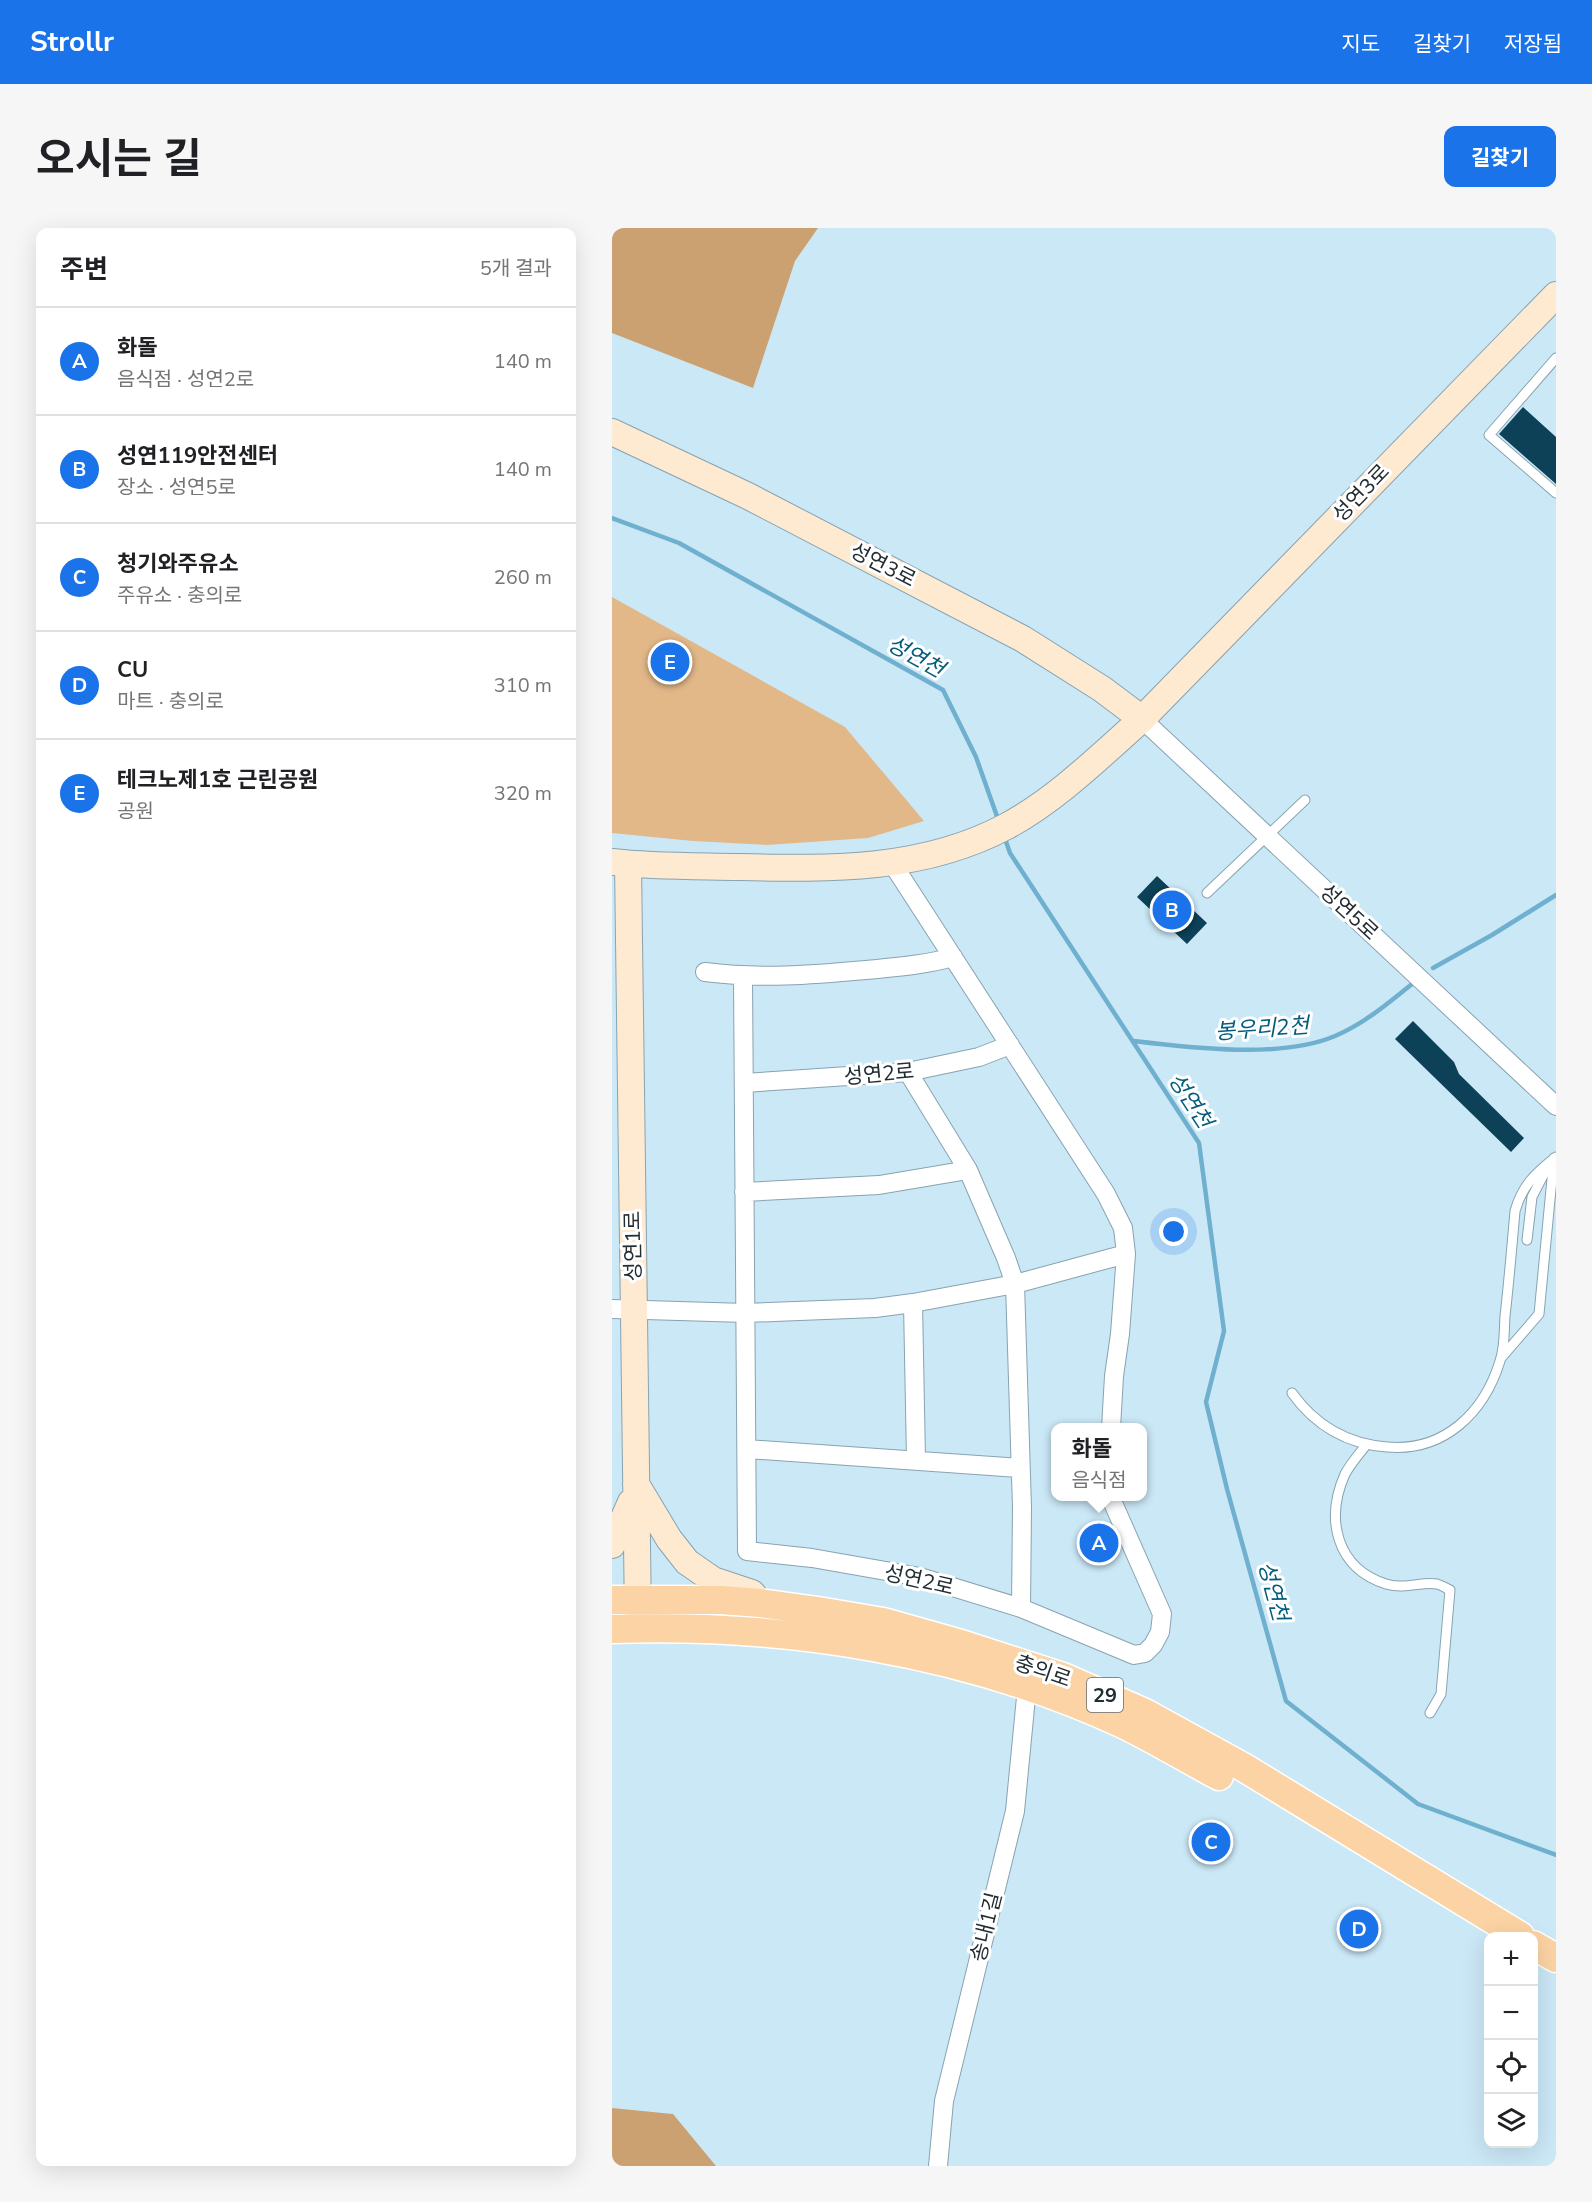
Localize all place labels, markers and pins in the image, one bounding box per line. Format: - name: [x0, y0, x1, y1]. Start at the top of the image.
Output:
- pin: E: [650, 640, 690, 684]
- pin: B: [1152, 888, 1192, 932]
- pin: A: [1080, 1520, 1118, 1566]
- pin: C: [1192, 1820, 1230, 1864]
- pin: D: [1340, 1906, 1378, 1952]

